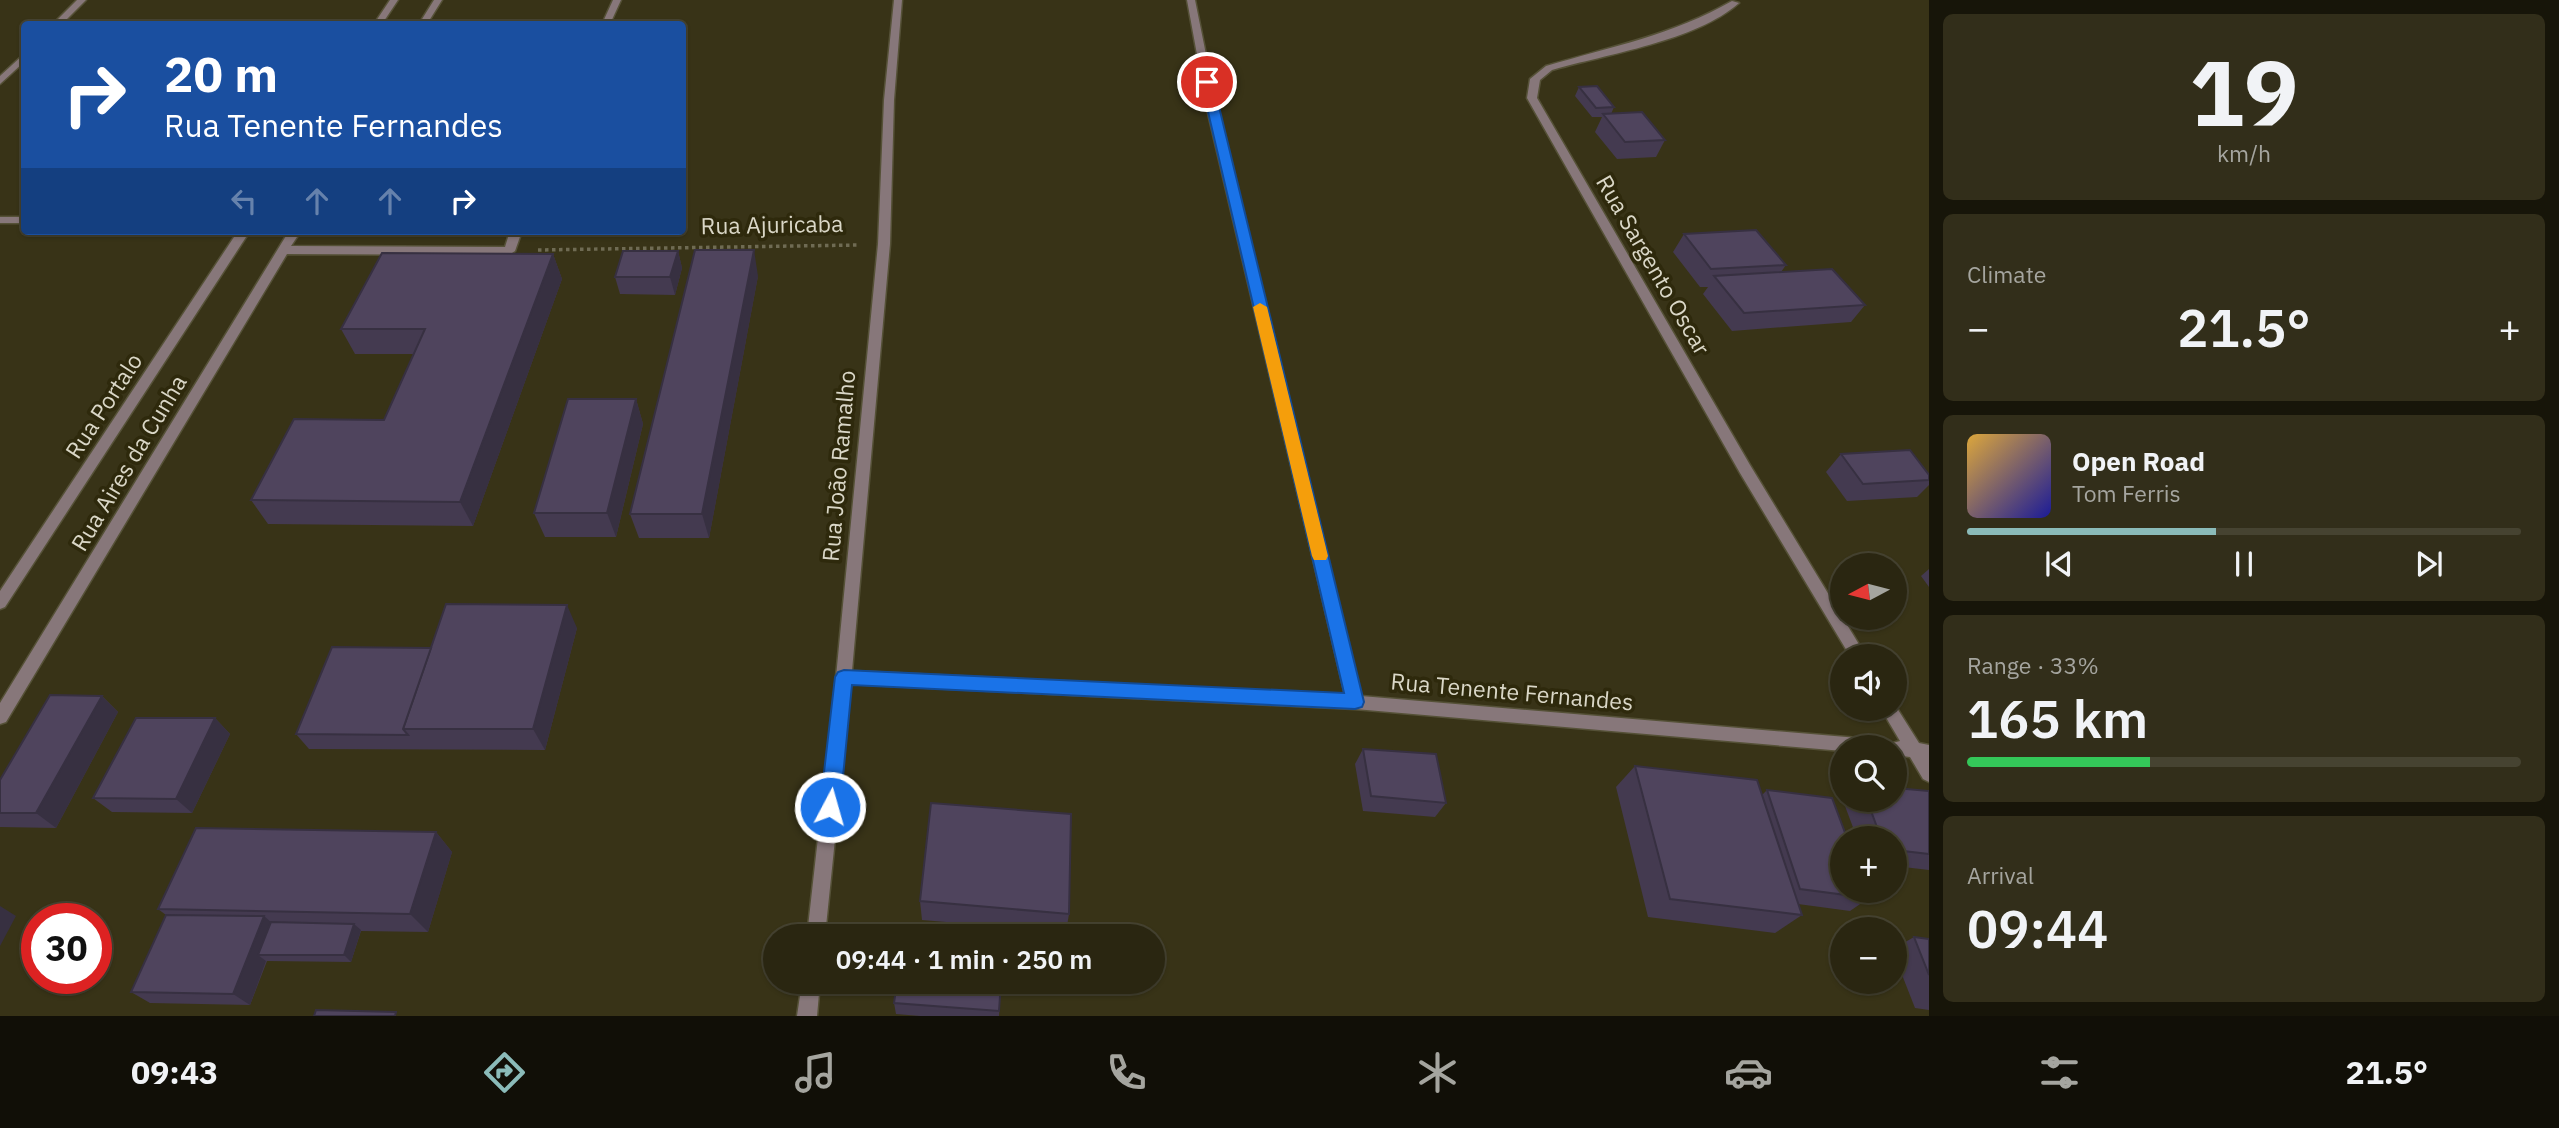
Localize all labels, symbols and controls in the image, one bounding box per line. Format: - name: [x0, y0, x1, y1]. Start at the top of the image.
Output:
- text: 19: [2189, 33, 2299, 151]
- text: 20 m: [164, 42, 278, 105]
- icon: right: [49, 49, 140, 140]
- pin: [1177, 52, 1237, 112]
- icon: arrive: [1188, 63, 1226, 101]
- text: Rua Tenente Fernandes: [164, 104, 503, 146]
- text: km/h: [2217, 138, 2271, 168]
- street label: Rua Sargento Oscar: [1590, 169, 1718, 360]
- icon: left: [225, 182, 263, 220]
- icon: ahead: [298, 182, 336, 220]
- icon: ahead: [371, 182, 409, 220]
- icon: right: [444, 182, 482, 220]
- street label: Rua Ajuricaba: [700, 208, 844, 240]
- text: Climate: [1967, 259, 2046, 289]
- text: 21.5°: [2177, 294, 2311, 361]
- text: −: [1967, 303, 1990, 352]
- text: +: [2498, 303, 2521, 352]
- street label: Rua Portalo: [58, 347, 148, 464]
- street label: Rua Aires da Cunha: [64, 369, 193, 556]
- street label: Rua João Ramalho: [815, 369, 861, 563]
- text: Open Road: [2072, 444, 2205, 478]
- text: Tom Ferris: [2072, 478, 2181, 508]
- icon: previous: [2040, 545, 2078, 583]
- icon: pause: [2225, 545, 2263, 583]
- icon: next: [2410, 545, 2448, 583]
- north arrow: [1830, 553, 1908, 630]
- map controls: [1830, 553, 1907, 994]
- button: sound: [1830, 644, 1907, 721]
- text: Range · 33%: [1967, 650, 2099, 680]
- street label: Rua Tenente Fernandes: [1389, 665, 1635, 717]
- text: 165 km: [1967, 685, 2148, 752]
- button: search: [1830, 735, 1907, 812]
- position arrow: [793, 770, 867, 844]
- button: +: [1830, 826, 1907, 903]
- text: Arrival: [1967, 860, 2034, 890]
- text: 09:44: [1967, 895, 2108, 962]
- speed limit sign: 30: [21, 903, 112, 994]
- button: −: [1830, 917, 1907, 994]
- text: 09:44 · 1 min · 250 m: [836, 942, 1092, 976]
- icon: directions: [480, 1048, 529, 1097]
- icon: music: [791, 1048, 840, 1097]
- icon: phone: [1102, 1048, 1151, 1097]
- icon: climate: [1413, 1048, 1462, 1097]
- icon: car: [1724, 1048, 1773, 1097]
- icon: filters: [2035, 1048, 2084, 1097]
- text: 09:43: [131, 1051, 218, 1093]
- text: 21.5°: [2345, 1051, 2428, 1093]

